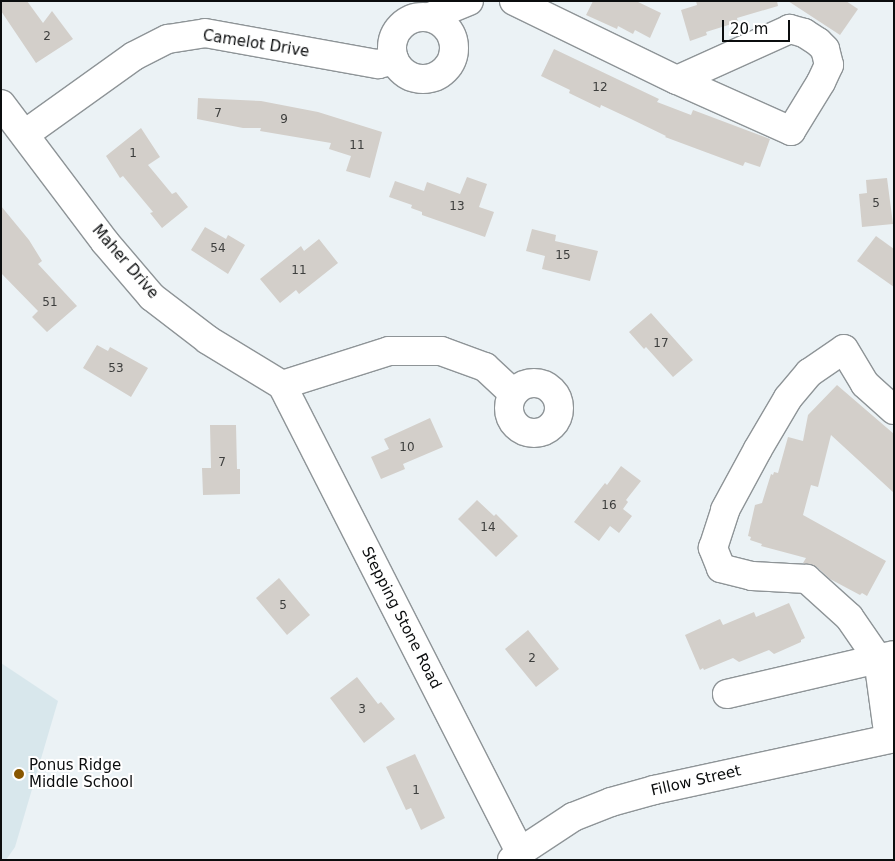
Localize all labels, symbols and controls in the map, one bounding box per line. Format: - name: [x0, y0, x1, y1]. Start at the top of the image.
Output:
- scale bar: [725, 10, 792, 42]
- text: 20 m: [730, 20, 768, 38]
- street label: Camelot Drive: [202, 27, 310, 61]
- house number: 2: [43, 30, 51, 44]
- house number: 12: [592, 81, 608, 95]
- house number: 7: [214, 107, 222, 121]
- house number: 9: [280, 113, 288, 127]
- house number: 11: [349, 139, 365, 153]
- house number: 1: [129, 147, 137, 161]
- house number: 5: [872, 197, 880, 211]
- house number: 13: [449, 200, 465, 214]
- street label: Maher Drive: [88, 221, 162, 303]
- house number: 54: [210, 242, 226, 256]
- house number: 15: [555, 249, 571, 263]
- house number: 11: [291, 264, 307, 278]
- house number: 51: [42, 296, 58, 310]
- house number: 17: [653, 337, 669, 351]
- house number: 53: [108, 362, 124, 376]
- house number: 10: [399, 441, 415, 455]
- house number: 7: [218, 456, 226, 470]
- house number: 16: [601, 499, 617, 513]
- house number: 14: [480, 521, 496, 535]
- street label: Stepping Stone Road: [357, 544, 445, 692]
- house number: 5: [279, 599, 287, 613]
- house number: 2: [528, 652, 536, 666]
- house number: 3: [358, 703, 366, 717]
- place label: Ponus Ridge Middle School: [29, 756, 133, 791]
- street label: Fillow Street: [649, 762, 743, 800]
- marker: Ponus Ridge Middle School: [13, 768, 25, 780]
- house number: 1: [412, 784, 420, 798]

